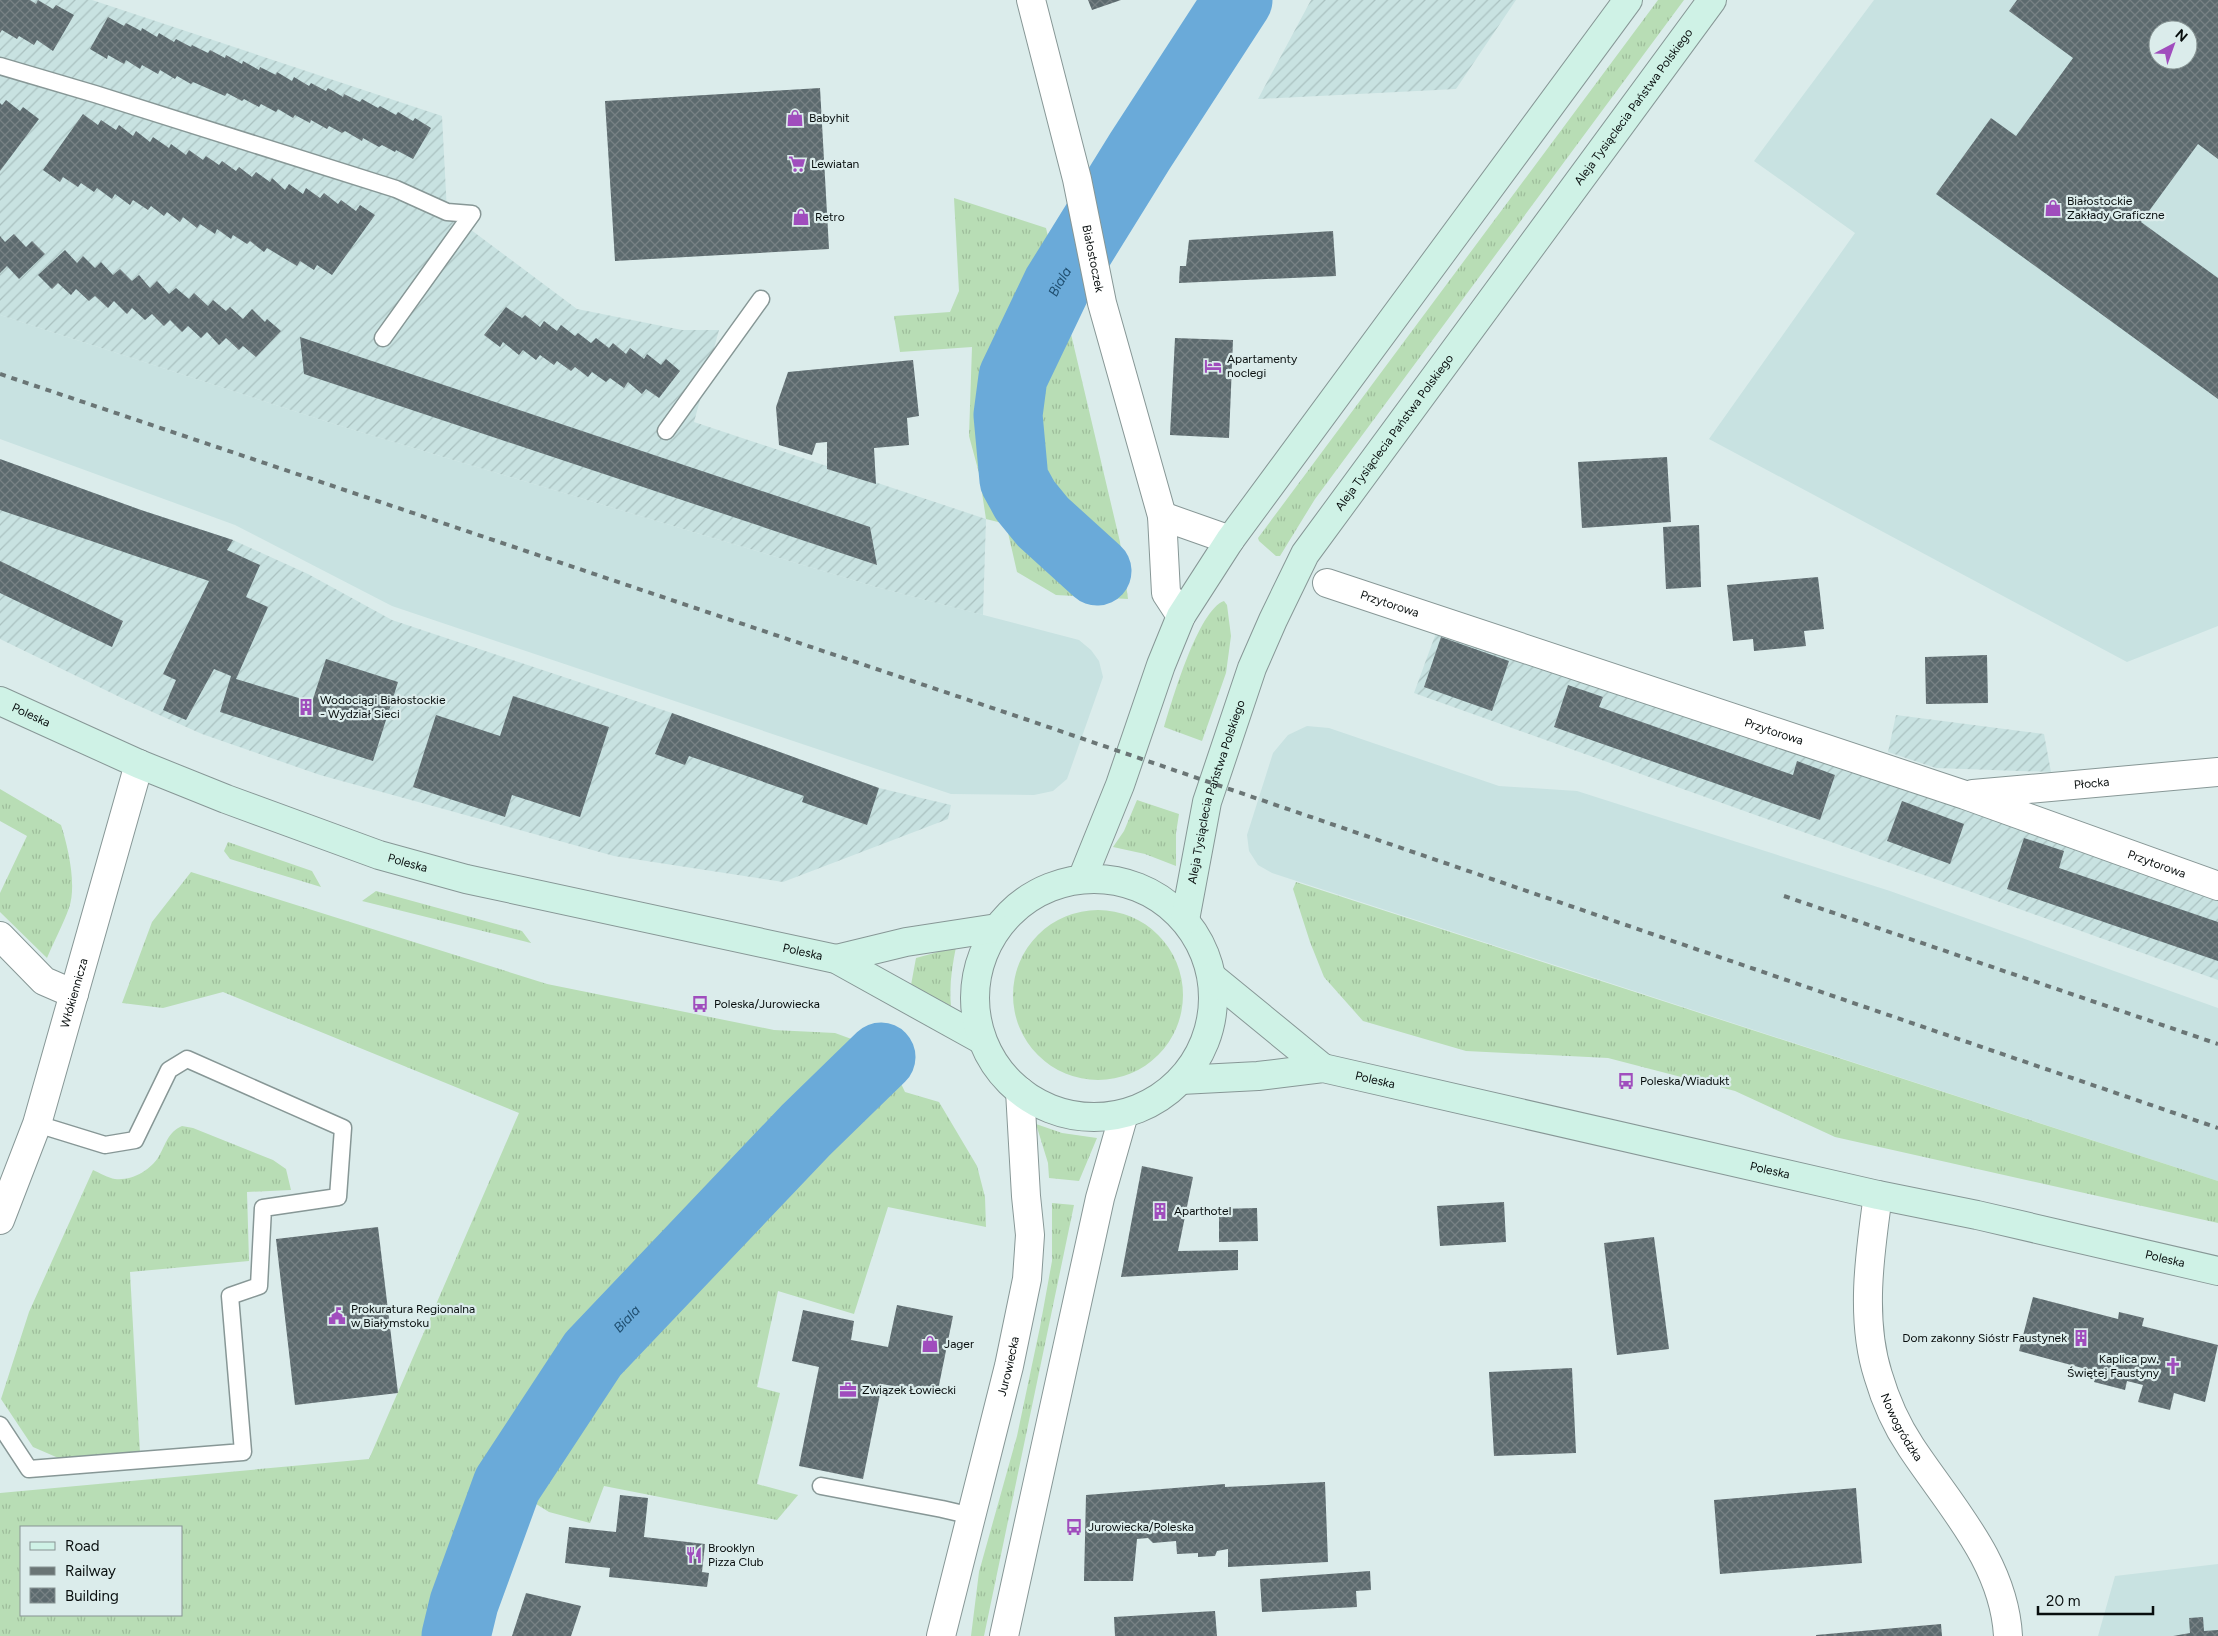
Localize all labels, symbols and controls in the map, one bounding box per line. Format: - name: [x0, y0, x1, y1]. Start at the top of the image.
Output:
- north arrow: [2148, 20, 2198, 70]
- street label: Aleja Tysiąclecia Państwa Polskiego: [1571, 26, 1696, 188]
- text: N: [2172, 26, 2191, 46]
- shop icon: Babyhit: [785, 108, 805, 128]
- place label: Babyhit: [809, 111, 850, 125]
- supermarket icon: Lewiatan: [787, 154, 807, 174]
- place label: Lewiatan: [811, 157, 860, 171]
- place label: Białostockie Zakłady Graficzne: [2067, 194, 2165, 222]
- shop icon: Białostockie Zakłady Graficzne: [2043, 198, 2063, 218]
- shop icon: Retro: [791, 207, 811, 227]
- place label: Retro: [815, 210, 845, 224]
- street label: Białostoczek: [1079, 224, 1107, 294]
- water label: Biala: [1044, 264, 1075, 299]
- place label: Apartamenty noclegi: [1227, 352, 1298, 380]
- street label: Aleja Tysiąclecia Państwa Polskiego: [1332, 352, 1456, 513]
- hotel icon: Apartamenty noclegi: [1203, 356, 1223, 376]
- street label: Przytorowa: [1359, 588, 1421, 620]
- place label: Wodociągi Białostockie - Wydział Sieci: [320, 693, 446, 721]
- building icon: Wodociągi Białostockie - Wydział Sieci: [296, 697, 316, 717]
- street label: Aleja Tysiąclecia Państwa Polskiego: [1185, 698, 1248, 885]
- street label: Poleska: [10, 700, 52, 730]
- street label: Przytorowa: [1743, 715, 1805, 748]
- street label: Płocka: [2073, 775, 2110, 792]
- street label: Przytorowa: [2126, 847, 2188, 881]
- street label: Poleska: [386, 851, 429, 875]
- street label: Poleska: [781, 941, 824, 963]
- street label: Włókiennicza: [58, 957, 91, 1029]
- bus stop icon: Poleska/Jurowiecka: [690, 994, 710, 1014]
- place label: Poleska/Jurowiecka: [714, 997, 820, 1011]
- street label: Poleska: [1354, 1069, 1396, 1091]
- bus stop icon: Poleska/Wiadukt: [1616, 1071, 1636, 1091]
- place label: Poleska/Wiadukt: [1640, 1074, 1730, 1088]
- street label: Poleska: [1749, 1159, 1791, 1182]
- building icon: Aparthotel: [1150, 1201, 1170, 1221]
- place label: Aparthotel: [1174, 1204, 1231, 1218]
- street label: Poleska: [2144, 1247, 2186, 1270]
- water label: Biala: [610, 1301, 644, 1336]
- place label: Prokuratura Regionalna w Białymstoku: [351, 1302, 475, 1330]
- public building icon: Prokuratura Regionalna w Białymstoku: [327, 1306, 347, 1326]
- building icon: Dom zakonny Sióstr Faustynek: [2071, 1328, 2091, 1348]
- place label: Dom zakonny Sióstr Faustynek: [1902, 1331, 2067, 1345]
- shop icon: Jager: [920, 1334, 940, 1354]
- street label: Jurowiecka: [995, 1335, 1022, 1398]
- place label: Jager: [944, 1337, 974, 1351]
- place label: Kaplica pw. Świętej Faustyny: [2067, 1352, 2160, 1380]
- church icon: Kaplica pw. Świętej Faustyny: [2163, 1356, 2183, 1376]
- office icon: Związek Łowiecki: [838, 1380, 858, 1400]
- place label: Związek Łowiecki: [862, 1383, 956, 1397]
- street label: Nowogródzka: [1878, 1391, 1926, 1464]
- bus stop icon: Jurowiecka/Poleska: [1064, 1517, 1084, 1537]
- place label: Jurowiecka/Poleska: [1088, 1520, 1194, 1534]
- legend: [20, 1526, 182, 1616]
- text: Road: [65, 1537, 100, 1555]
- place label: Brooklyn Pizza Club: [708, 1541, 764, 1569]
- restaurant icon: Brooklyn Pizza Club: [684, 1545, 704, 1565]
- text: Railway: [65, 1562, 116, 1580]
- scale bar: [2038, 1584, 2153, 1616]
- text: Building: [65, 1587, 119, 1605]
- text: 20 m: [2046, 1592, 2080, 1610]

